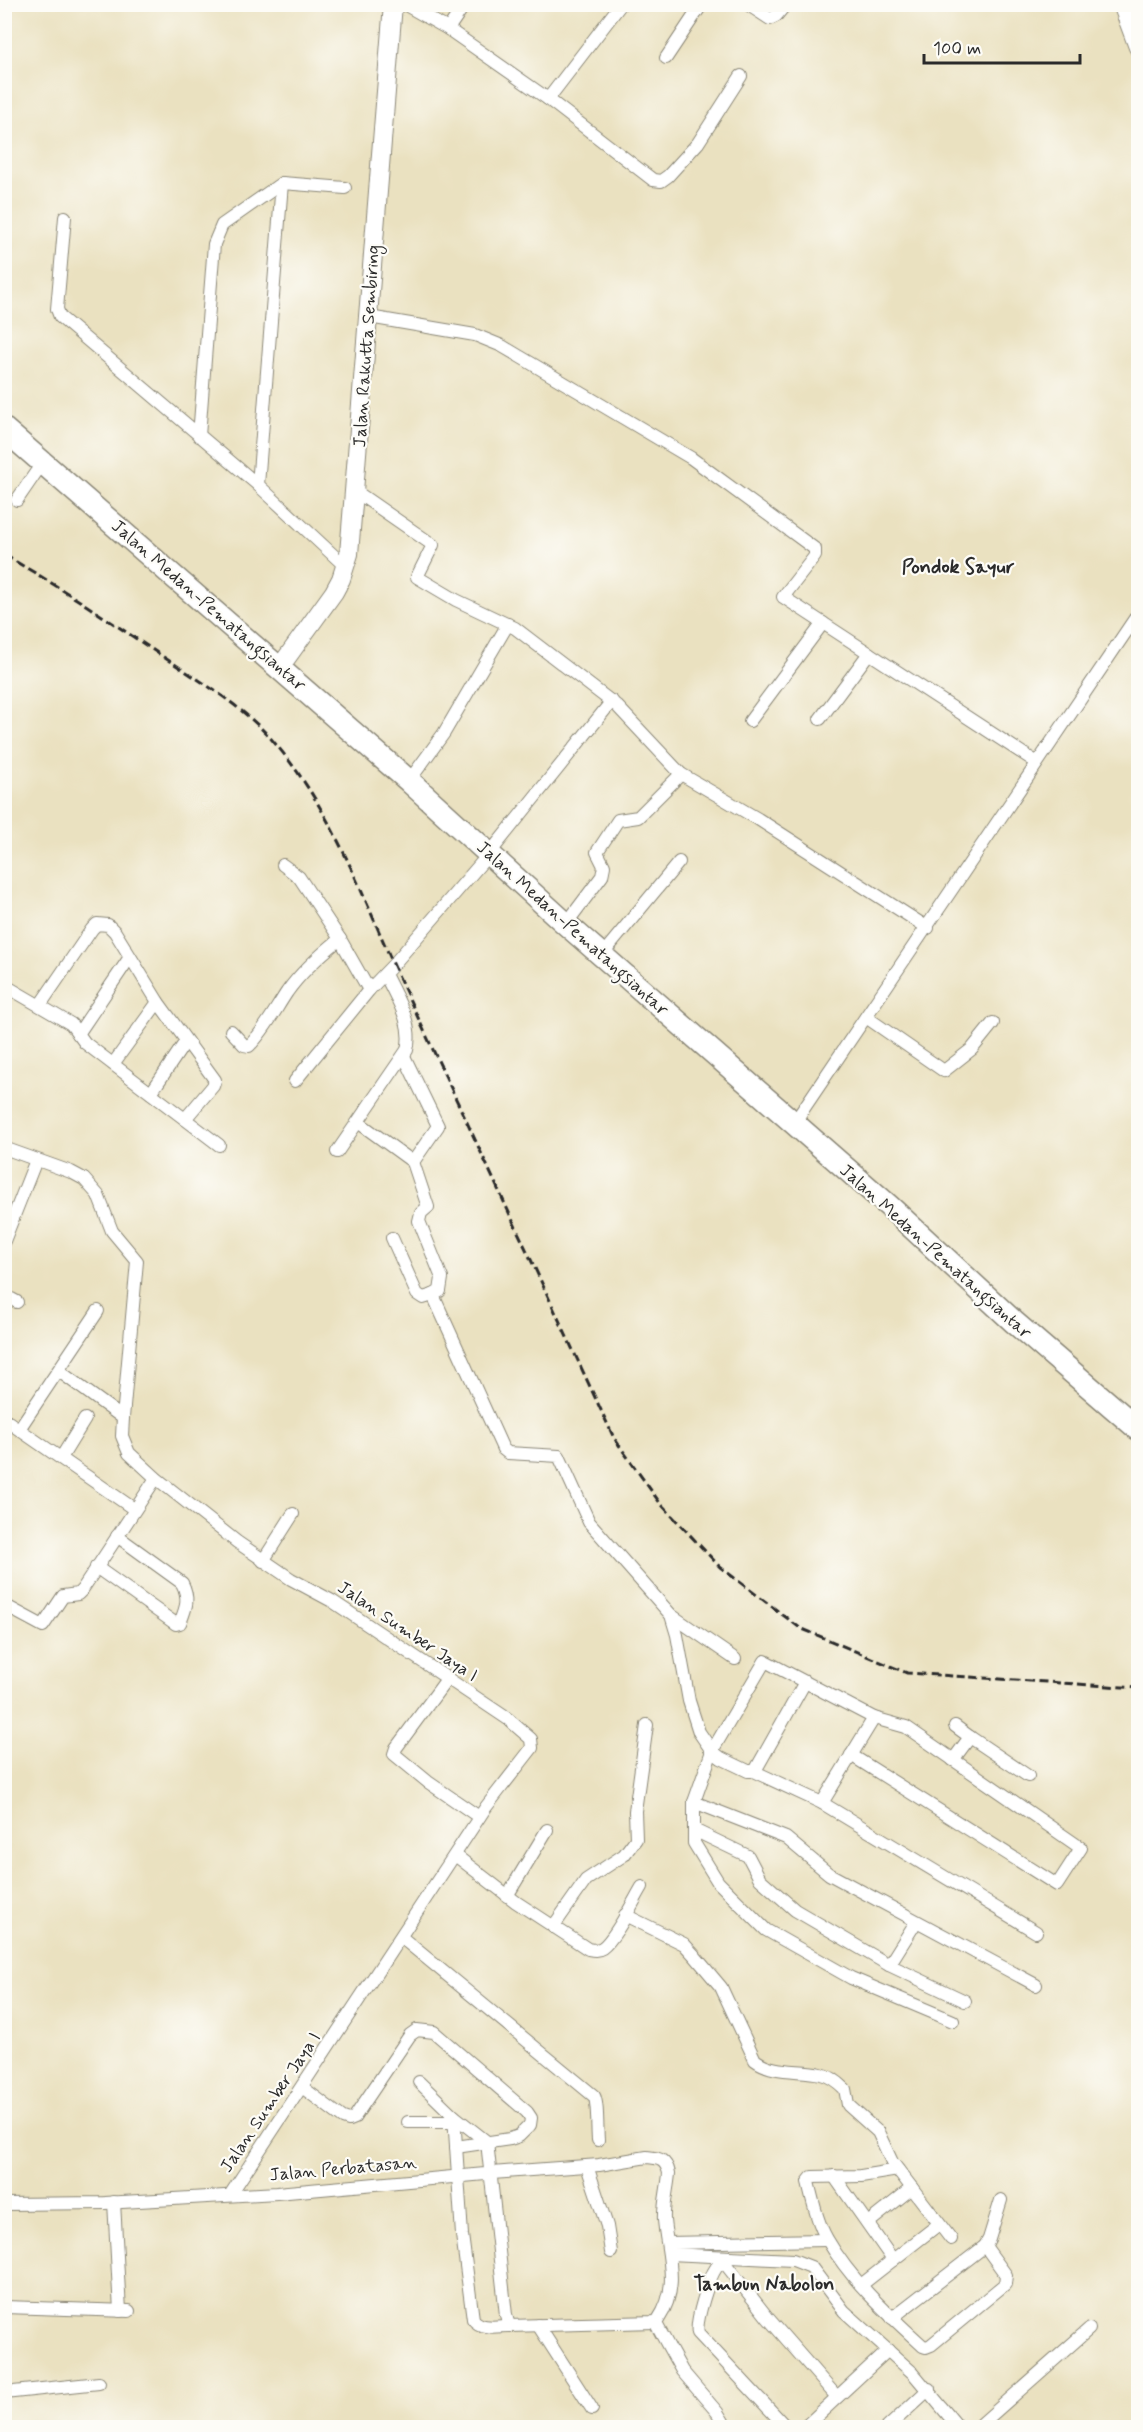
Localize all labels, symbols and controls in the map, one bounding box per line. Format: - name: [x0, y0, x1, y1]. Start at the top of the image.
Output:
- scale bar: [924, 27, 1080, 65]
- text: 100 m: [933, 37, 981, 61]
- street label: Jalan Rakutta Sembiring: [348, 244, 387, 448]
- street label: Jalan Medan-Pematangsiantar: [105, 514, 311, 699]
- district label: Pondok Sayur: [902, 554, 1015, 581]
- street label: Jalan Medan-Pematangsiantar: [470, 836, 674, 1023]
- street label: Jalan Medan-Pematangsiantar: [833, 1159, 1037, 1346]
- street label: Jalan Sumber Jaya I: [333, 1576, 482, 1688]
- street label: Jalan Sumber Jaya I: [215, 2028, 327, 2177]
- street label: Jalan Perbatasan: [268, 2151, 418, 2187]
- district label: Tambun Nabolon: [694, 2271, 834, 2298]

